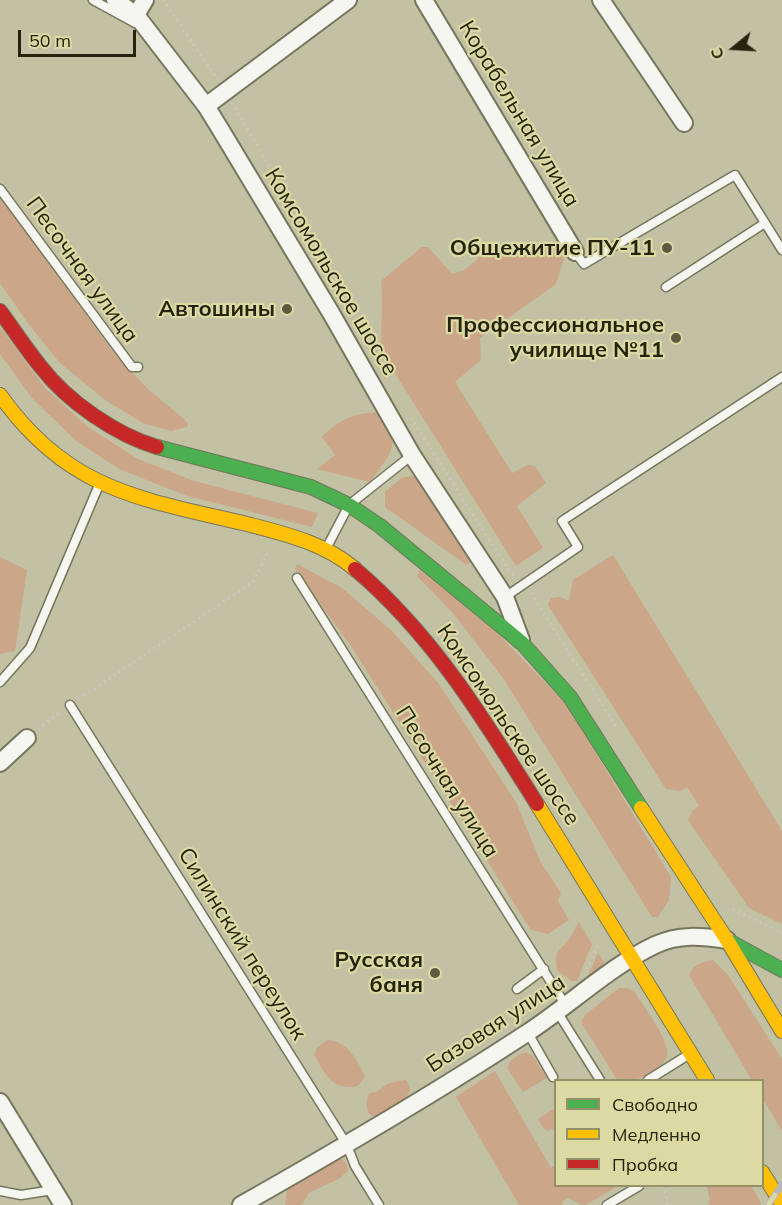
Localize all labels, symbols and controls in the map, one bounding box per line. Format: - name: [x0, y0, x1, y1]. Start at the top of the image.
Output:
- street label: Корабельная улица: [453, 16, 585, 212]
- scale bar: [21, 18, 140, 56]
- north arrow: [704, 18, 764, 78]
- text: 50 m: [29, 29, 71, 52]
- text: С: [706, 45, 728, 62]
- street label: Комсомольское шоссе: [259, 164, 403, 380]
- street label: Песочная улица: [20, 192, 144, 348]
- place label: Общежитие ПУ-11: [450, 235, 655, 261]
- marker: Общежитие ПУ-11: [660, 241, 674, 255]
- place label: Автошины: [159, 296, 275, 322]
- marker: Автошины: [280, 302, 294, 316]
- place label: Профессиональное училище №11: [446, 312, 664, 364]
- marker: Профессиональное училище №11: [669, 331, 683, 345]
- street label: Комсомольское шоссе: [431, 619, 585, 831]
- street label: Песочная улица: [390, 701, 504, 863]
- street label: Силинский переулок: [172, 843, 312, 1045]
- place label: Русская баня: [334, 947, 423, 998]
- marker: Русская баня: [428, 966, 442, 980]
- street label: Базовая улица: [422, 969, 570, 1079]
- legend: [554, 1079, 764, 1187]
- text: Свободно: [612, 1093, 698, 1116]
- text: Медленно: [612, 1123, 701, 1146]
- text: Пробка: [612, 1153, 678, 1176]

